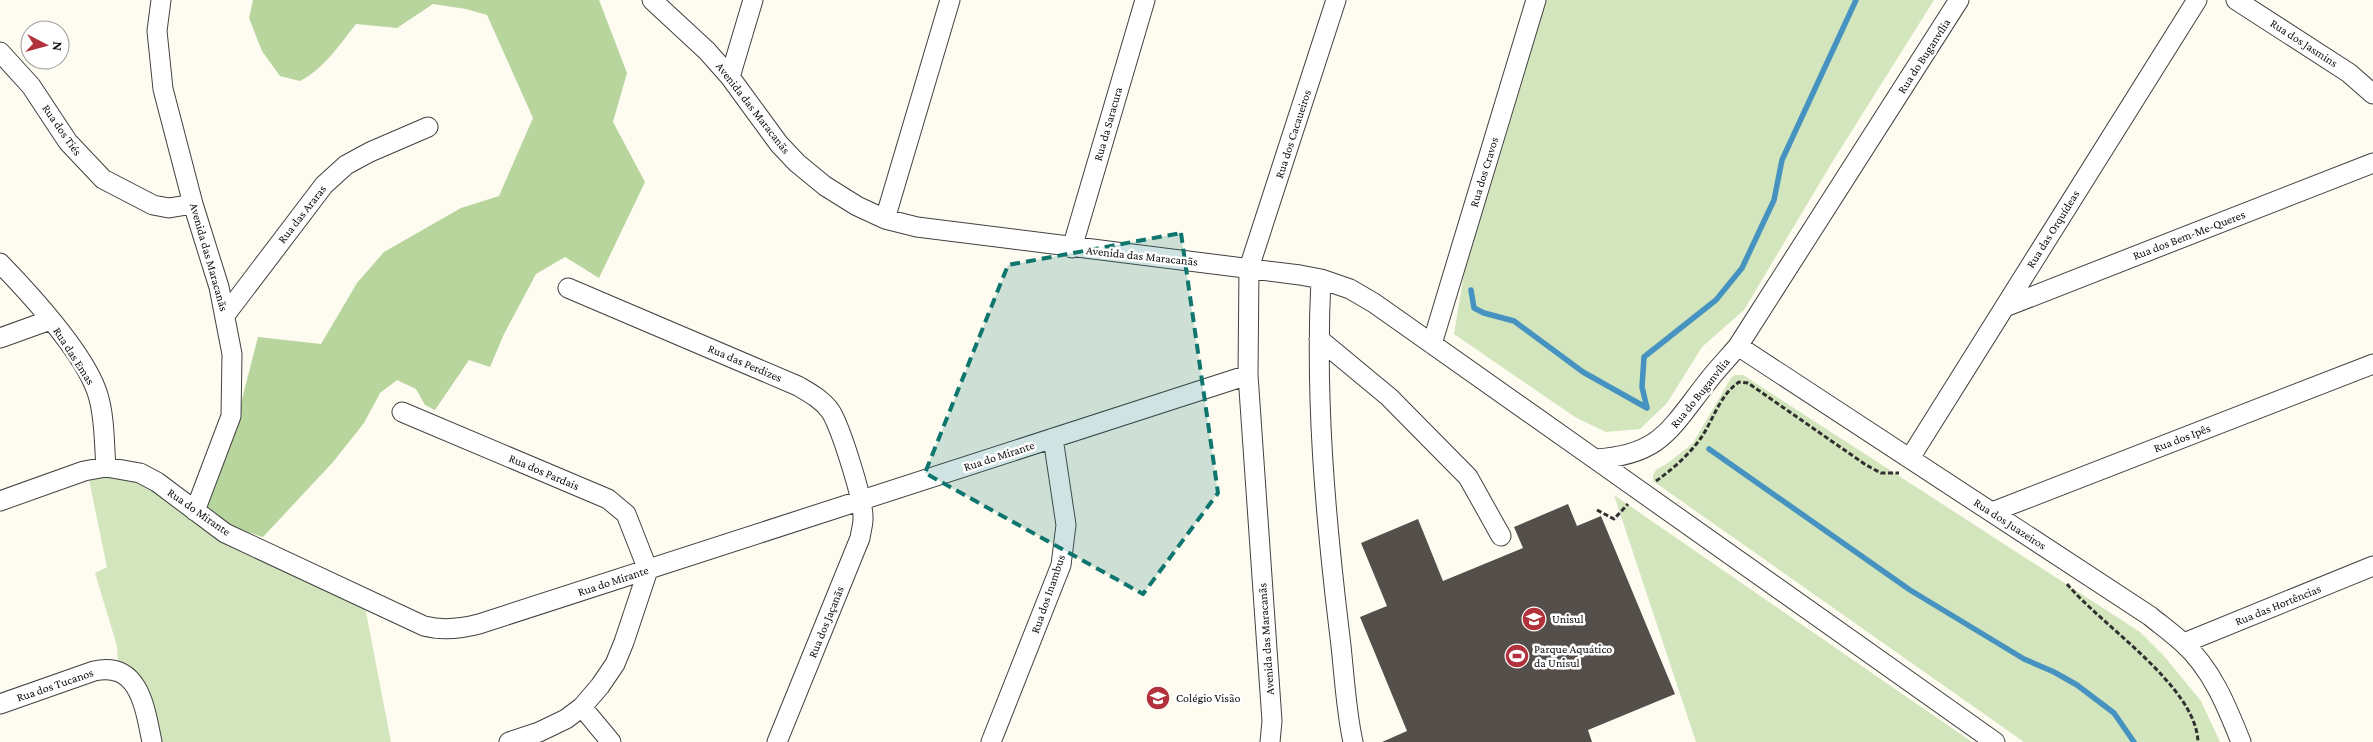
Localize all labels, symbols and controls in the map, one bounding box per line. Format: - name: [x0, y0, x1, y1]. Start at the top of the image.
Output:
- street label: Rua do Buganvília: [1895, 16, 1954, 96]
- street label: Rua dos Jasmins: [2268, 16, 2341, 70]
- north arrow: [20, 20, 70, 70]
- text: N: [49, 41, 66, 52]
- street label: Avenida das Maracanãs: [713, 60, 793, 157]
- street label: Rua da Saracura: [1091, 85, 1125, 163]
- street label: Rua dos Cacaueiros: [1272, 88, 1314, 180]
- street label: Rua dos Tiés: [39, 102, 85, 159]
- street label: Rua dos Cravos: [1467, 135, 1501, 209]
- street label: Rua das Araras: [275, 182, 329, 246]
- street label: Rua das Orquídeas: [2023, 187, 2083, 270]
- street label: Avenida das Maracanãs: [187, 201, 231, 313]
- street label: Rua dos Bem-Me-Queres: [2131, 207, 2247, 263]
- street label: Avenida das Maracanãs: [1085, 243, 1199, 269]
- street label: Rua das Emas: [50, 325, 98, 388]
- street label: Rua das Perdizes: [706, 341, 784, 385]
- street label: Rua do Buganvília: [1667, 355, 1733, 431]
- street label: Rua dos Ipês: [2152, 421, 2213, 455]
- street label: Rua do Mirante: [962, 438, 1036, 474]
- street label: Rua dos Pardais: [507, 451, 582, 493]
- street label: Rua do Mirante: [165, 485, 233, 539]
- street label: Rua dos Juazeiros: [1971, 495, 2049, 553]
- street label: Rua dos Inambus: [1028, 552, 1068, 635]
- street label: Rua do Mirante: [576, 563, 650, 599]
- street label: Rua das Hortências: [2233, 581, 2323, 629]
- street label: Avenida das Maracanãs: [1255, 582, 1277, 695]
- street label: Rua dos Jaçanãs: [805, 584, 847, 660]
- school or university icon: Unisul: [1521, 606, 1547, 632]
- place label: Unisul: [1552, 612, 1584, 626]
- place label: Parque Aquático da Unisul: [1534, 642, 1612, 670]
- sports icon: Parque Aquático da Unisul: [1504, 643, 1530, 669]
- street label: Rua dos Tucanos: [15, 665, 96, 705]
- school or university icon: Colégio Visão: [1145, 685, 1171, 711]
- place label: Colégio Visão: [1176, 691, 1241, 705]

